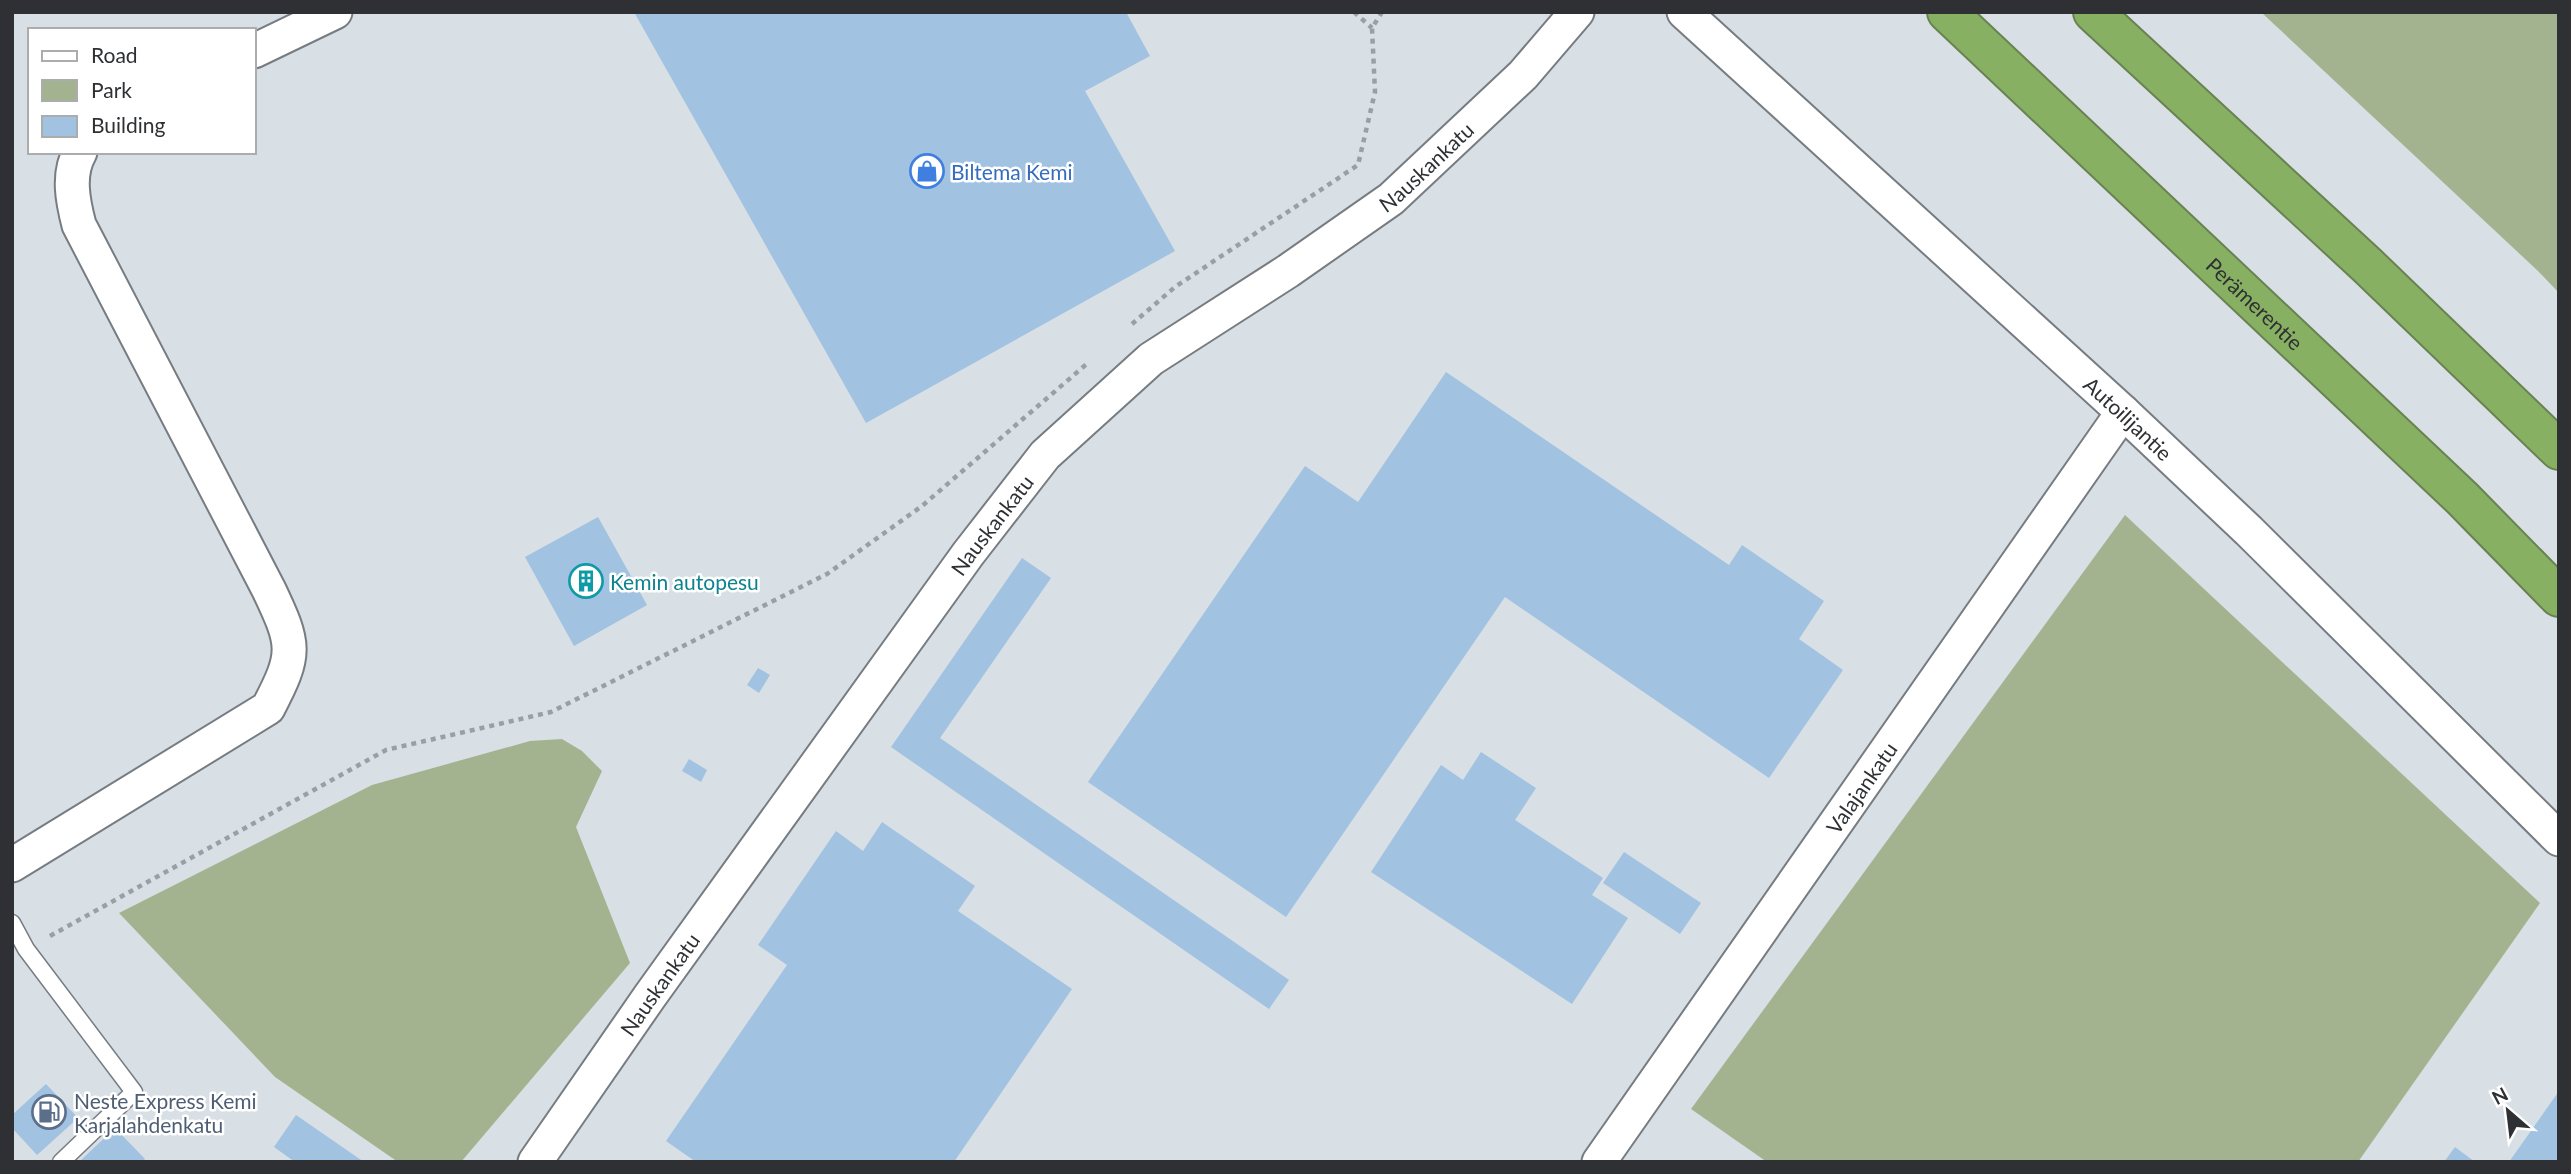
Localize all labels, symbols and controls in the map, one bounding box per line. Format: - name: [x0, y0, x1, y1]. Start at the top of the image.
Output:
- legend: [28, 28, 256, 154]
- text: Road: [91, 42, 138, 67]
- text: Park: [91, 77, 132, 102]
- text: Building: [91, 112, 166, 137]
- street label: Nauskankatu: [1374, 116, 1478, 216]
- shop icon: Biltema Kemi: [908, 152, 946, 190]
- place label: Biltema Kemi: [951, 159, 1073, 184]
- street label: Perämerentie: [2202, 252, 2309, 354]
- street label: Autoilijantie: [2079, 371, 2178, 465]
- street label: Nauskankatu: [945, 469, 1038, 580]
- building icon: Kemin autopesu: [567, 562, 605, 600]
- place label: Kemin autopesu: [610, 569, 759, 594]
- street label: Valajankatu: [1820, 737, 1901, 838]
- street label: Nauskankatu: [614, 928, 704, 1040]
- north arrow: [2473, 1076, 2543, 1146]
- text: N: [2488, 1082, 2512, 1109]
- place label: Neste Express Kemi Karjalahdenkatu: [74, 1088, 257, 1137]
- fuel station icon: Neste Express Kemi Karjalahdenkatu: [30, 1093, 68, 1131]

